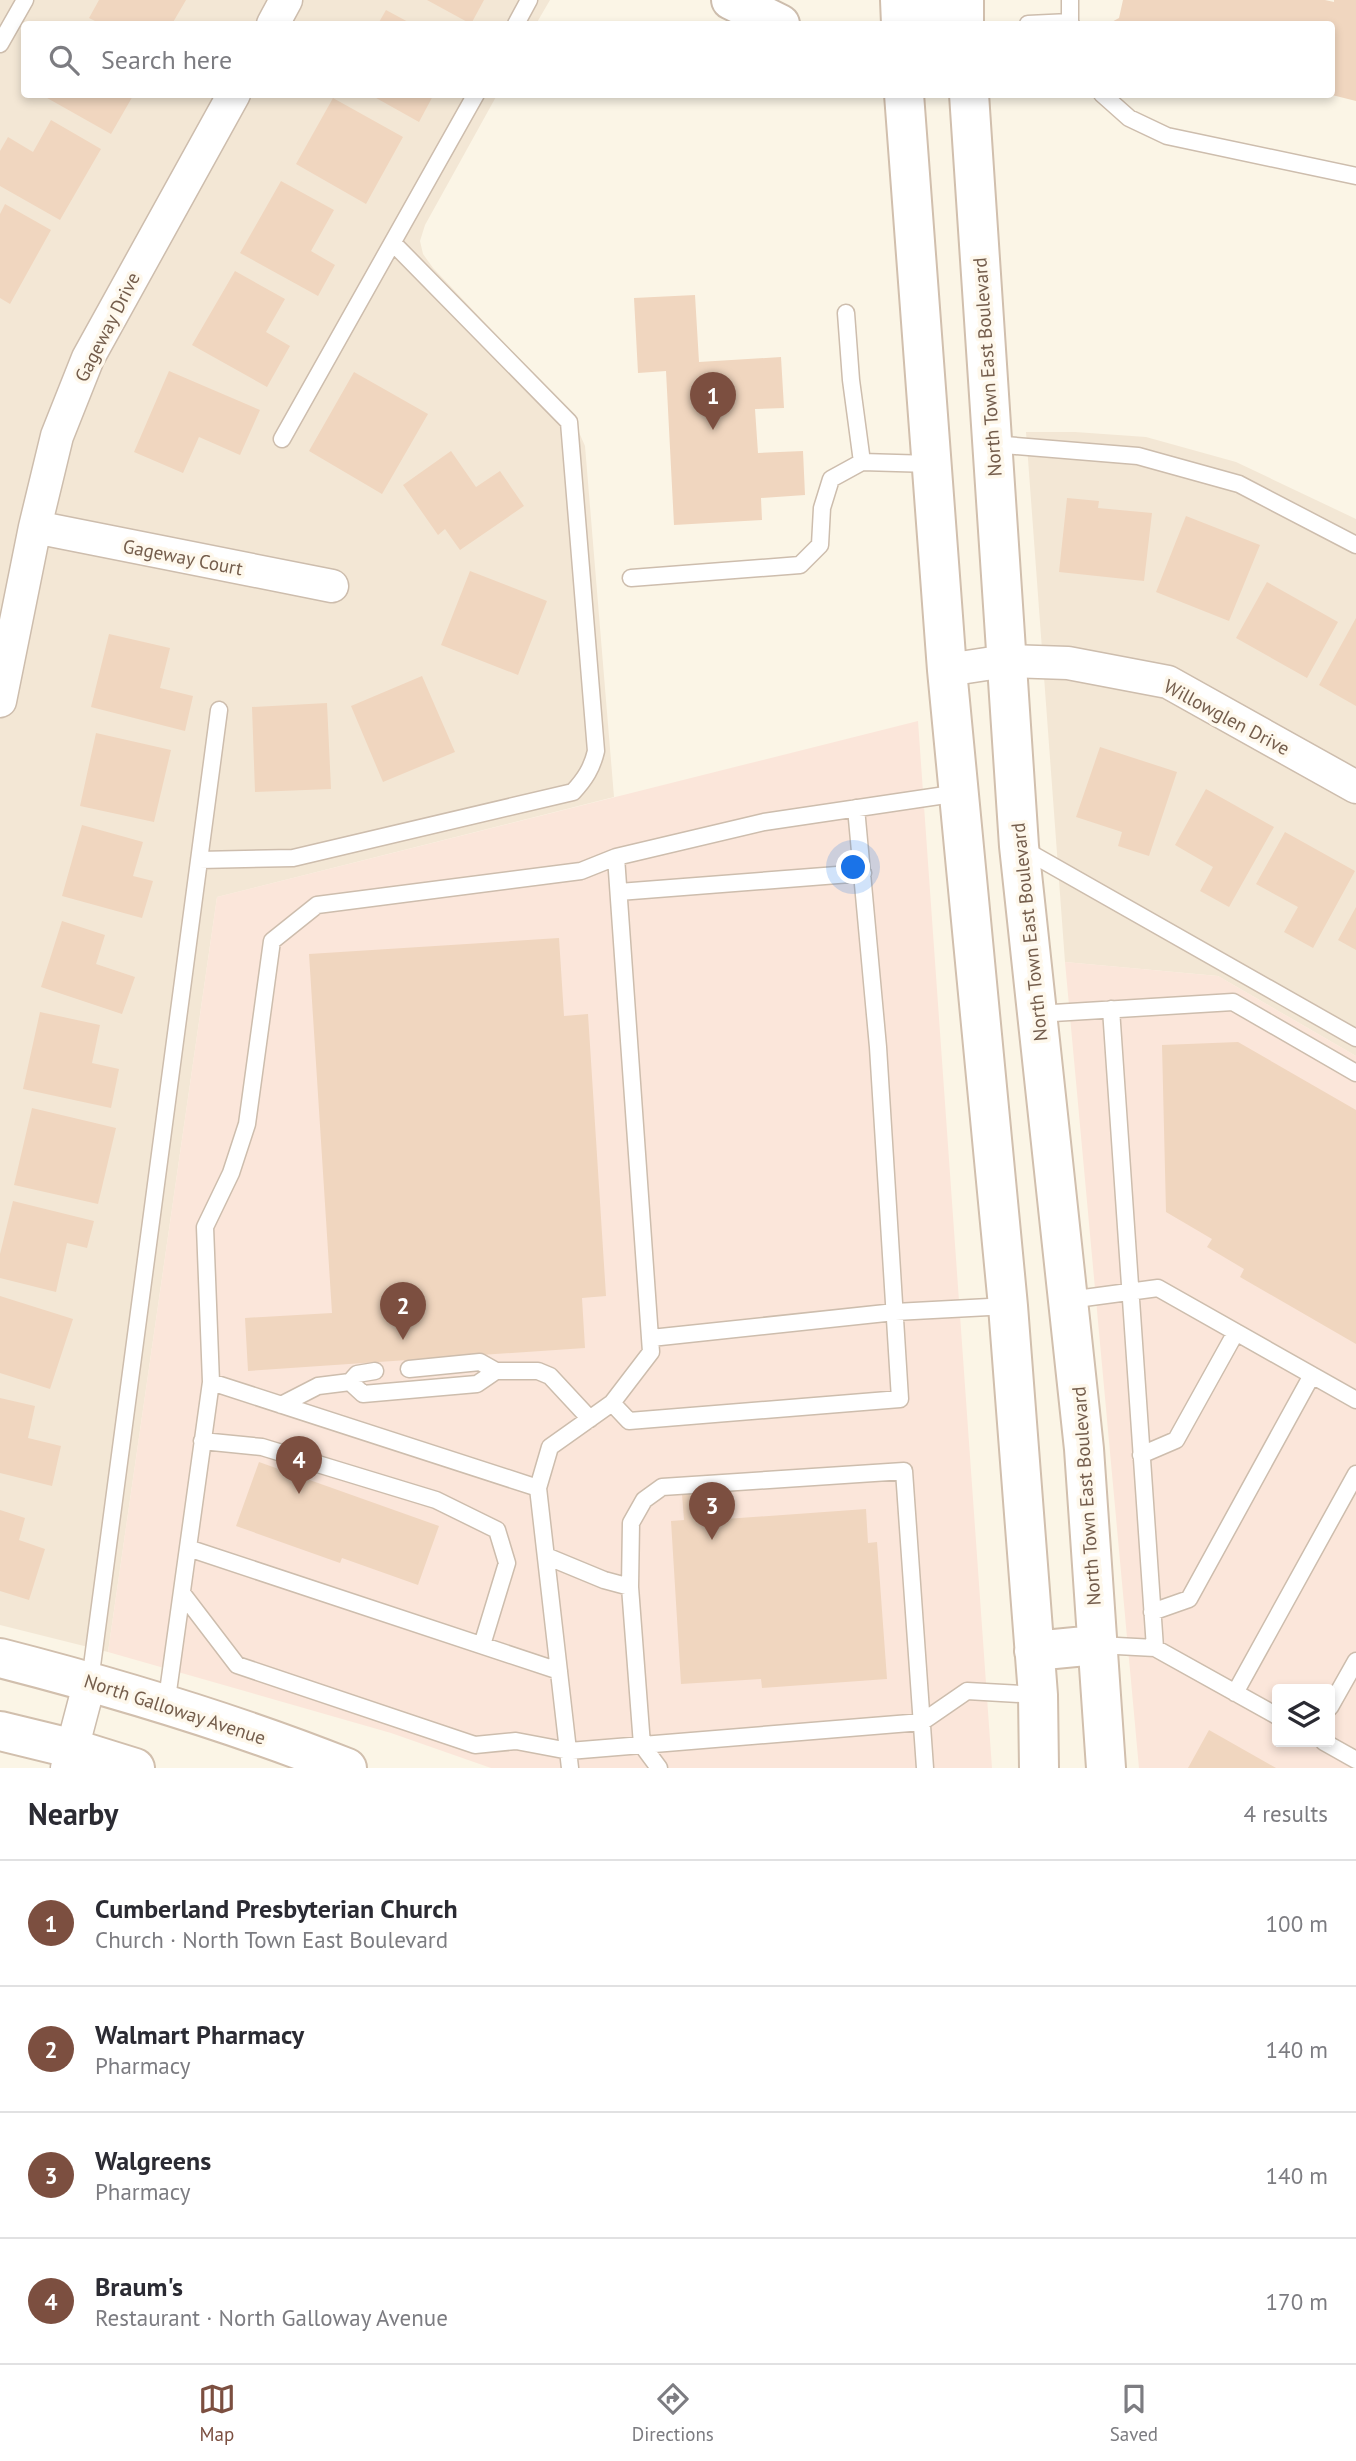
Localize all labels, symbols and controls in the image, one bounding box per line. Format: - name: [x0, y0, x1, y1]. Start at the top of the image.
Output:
- search box: [21, 21, 1335, 98]
- icon: search: [45, 41, 83, 79]
- text: Search here: [101, 43, 232, 76]
- street label: North Town East Boulevard: [967, 257, 1007, 477]
- street label: Gageway Drive: [69, 268, 145, 386]
- pin: 1: [690, 372, 736, 430]
- street label: Gageway Court: [121, 534, 245, 580]
- street label: Willowglen Drive: [1160, 674, 1294, 760]
- street label: North Town East Boulevard: [1006, 822, 1052, 1042]
- your location: [836, 850, 870, 884]
- pin: 2: [380, 1282, 426, 1340]
- street label: North Town East Boulevard: [1066, 1386, 1106, 1606]
- pin: 4: [276, 1436, 322, 1494]
- pin: 3: [689, 1482, 735, 1540]
- street label: North Galloway Avenue: [81, 1668, 269, 1750]
- map controls: [1272, 1684, 1335, 1747]
- button: layers: [1272, 1684, 1335, 1747]
- text: Nearby: [28, 1794, 118, 1833]
- text: 4 results: [1244, 1799, 1328, 1828]
- text: Cumberland Presbyterian Church: [95, 1892, 458, 1925]
- text: 1: [44, 1909, 58, 1938]
- text: 100 m: [1266, 1909, 1328, 1938]
- text: Church · North Town East Boulevard: [95, 1925, 448, 1954]
- text: Walmart Pharmacy: [95, 2018, 304, 2051]
- text: 2: [44, 2035, 58, 2064]
- text: 140 m: [1266, 2035, 1328, 2064]
- text: Pharmacy: [95, 2051, 191, 2080]
- text: Walgreens: [95, 2144, 211, 2177]
- text: 3: [44, 2161, 58, 2190]
- text: 140 m: [1266, 2161, 1328, 2190]
- text: Pharmacy: [95, 2177, 191, 2206]
- text: Braum's: [95, 2270, 183, 2303]
- text: 4: [44, 2287, 58, 2316]
- text: 170 m: [1266, 2287, 1328, 2316]
- text: Restaurant · North Galloway Avenue: [95, 2303, 448, 2332]
- tab: Map: [198, 2380, 236, 2446]
- tab: Directions: [632, 2380, 714, 2446]
- tab: Saved: [1110, 2380, 1158, 2446]

